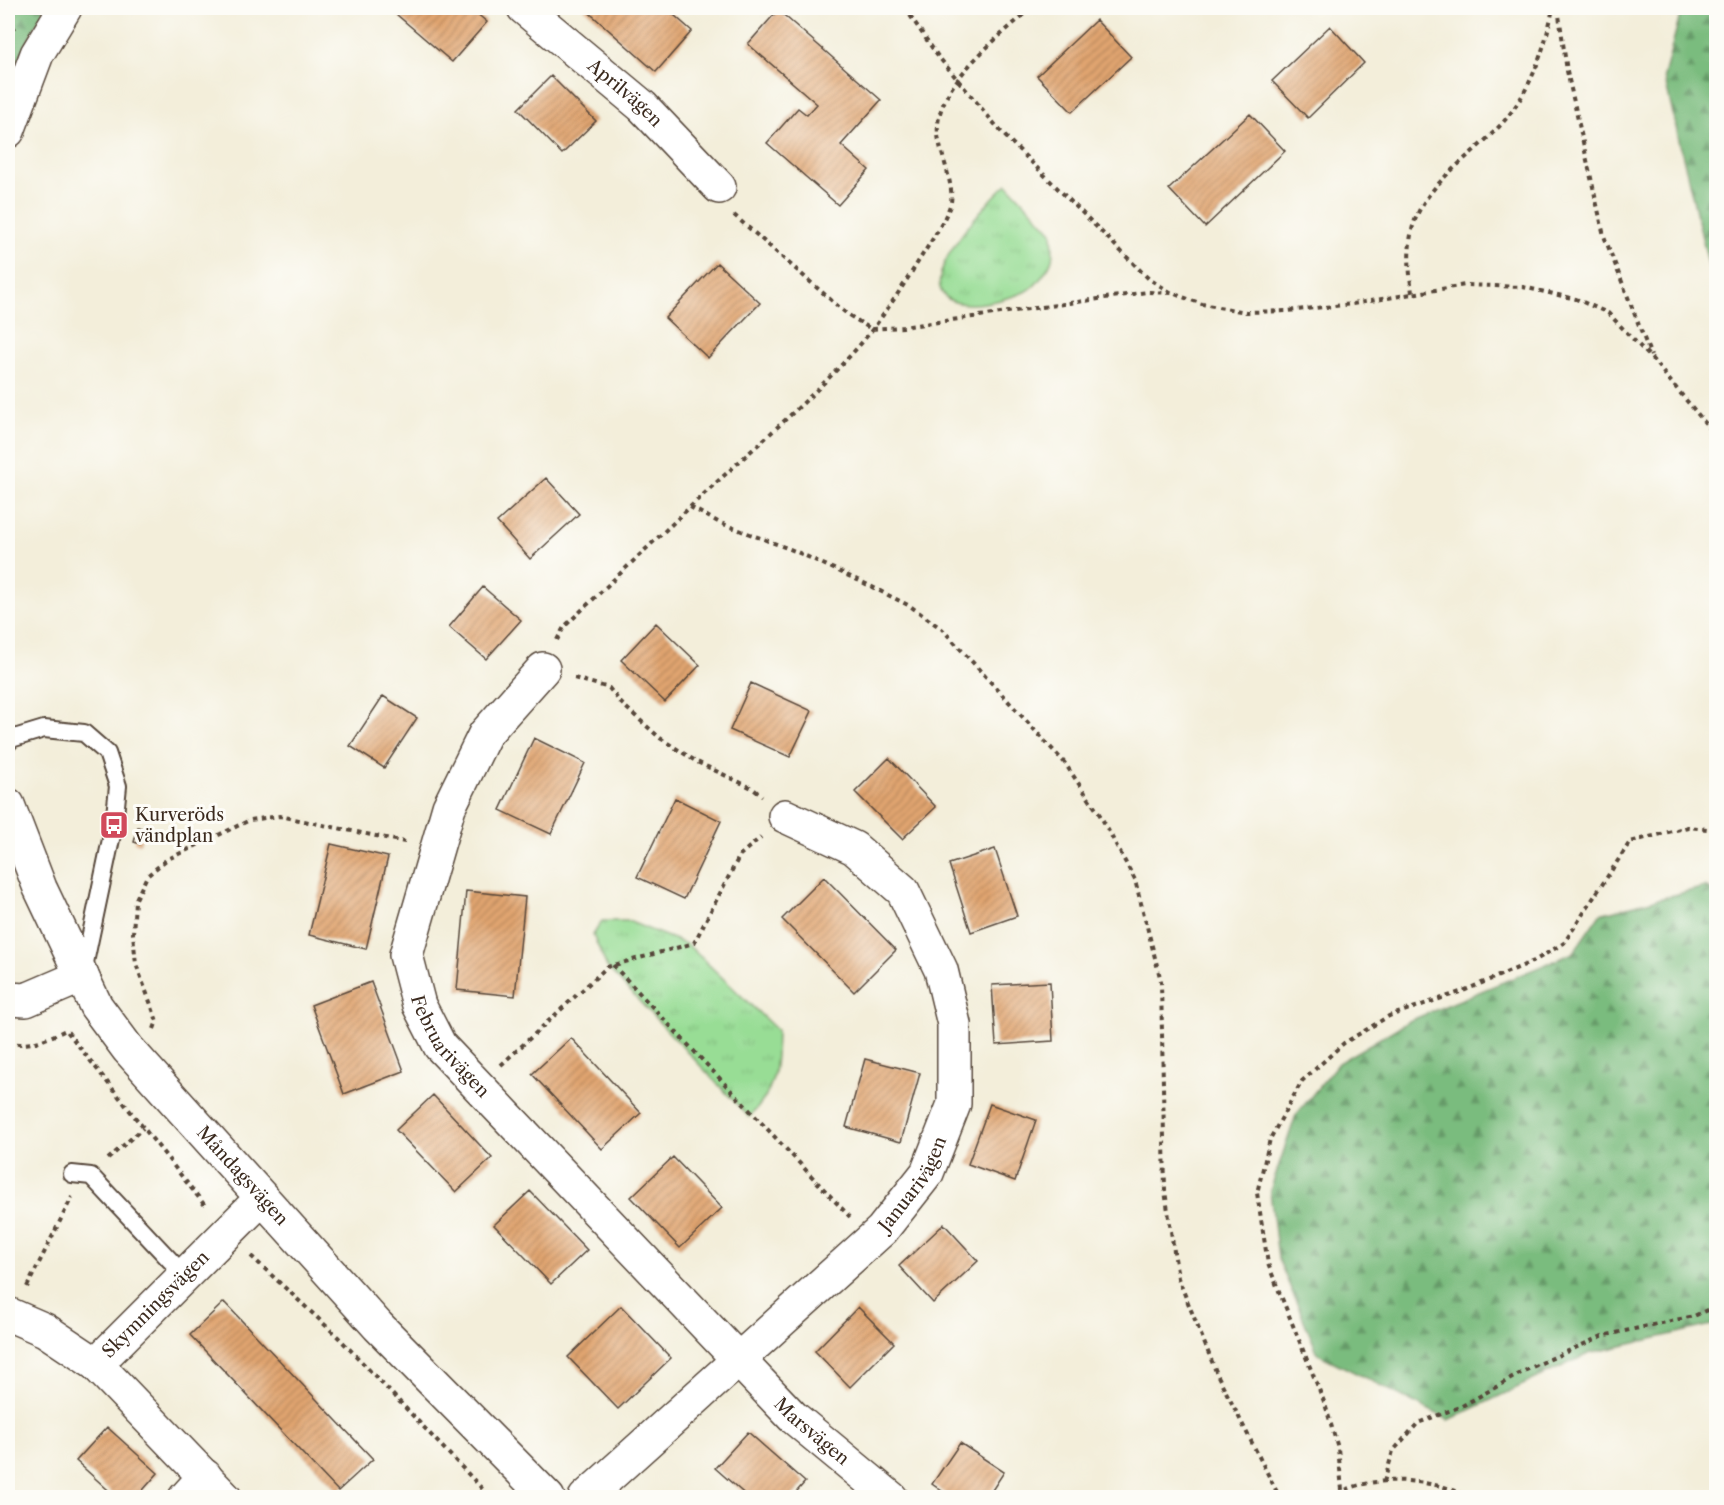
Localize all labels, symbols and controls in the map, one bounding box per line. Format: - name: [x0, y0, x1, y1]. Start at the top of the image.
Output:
- street label: Aprilvägen: [582, 54, 667, 131]
- place label: Kurveröds vändplan: [134, 804, 224, 847]
- bus stop icon: Kurveröds vändplan: [98, 809, 130, 841]
- street label: Februarivägen: [406, 993, 494, 1102]
- street label: Måndagsvägen: [192, 1122, 293, 1230]
- street label: Januarivägen: [872, 1133, 951, 1238]
- street label: Skymningsvägen: [98, 1246, 214, 1362]
- street label: Marsvägen: [769, 1393, 854, 1470]

